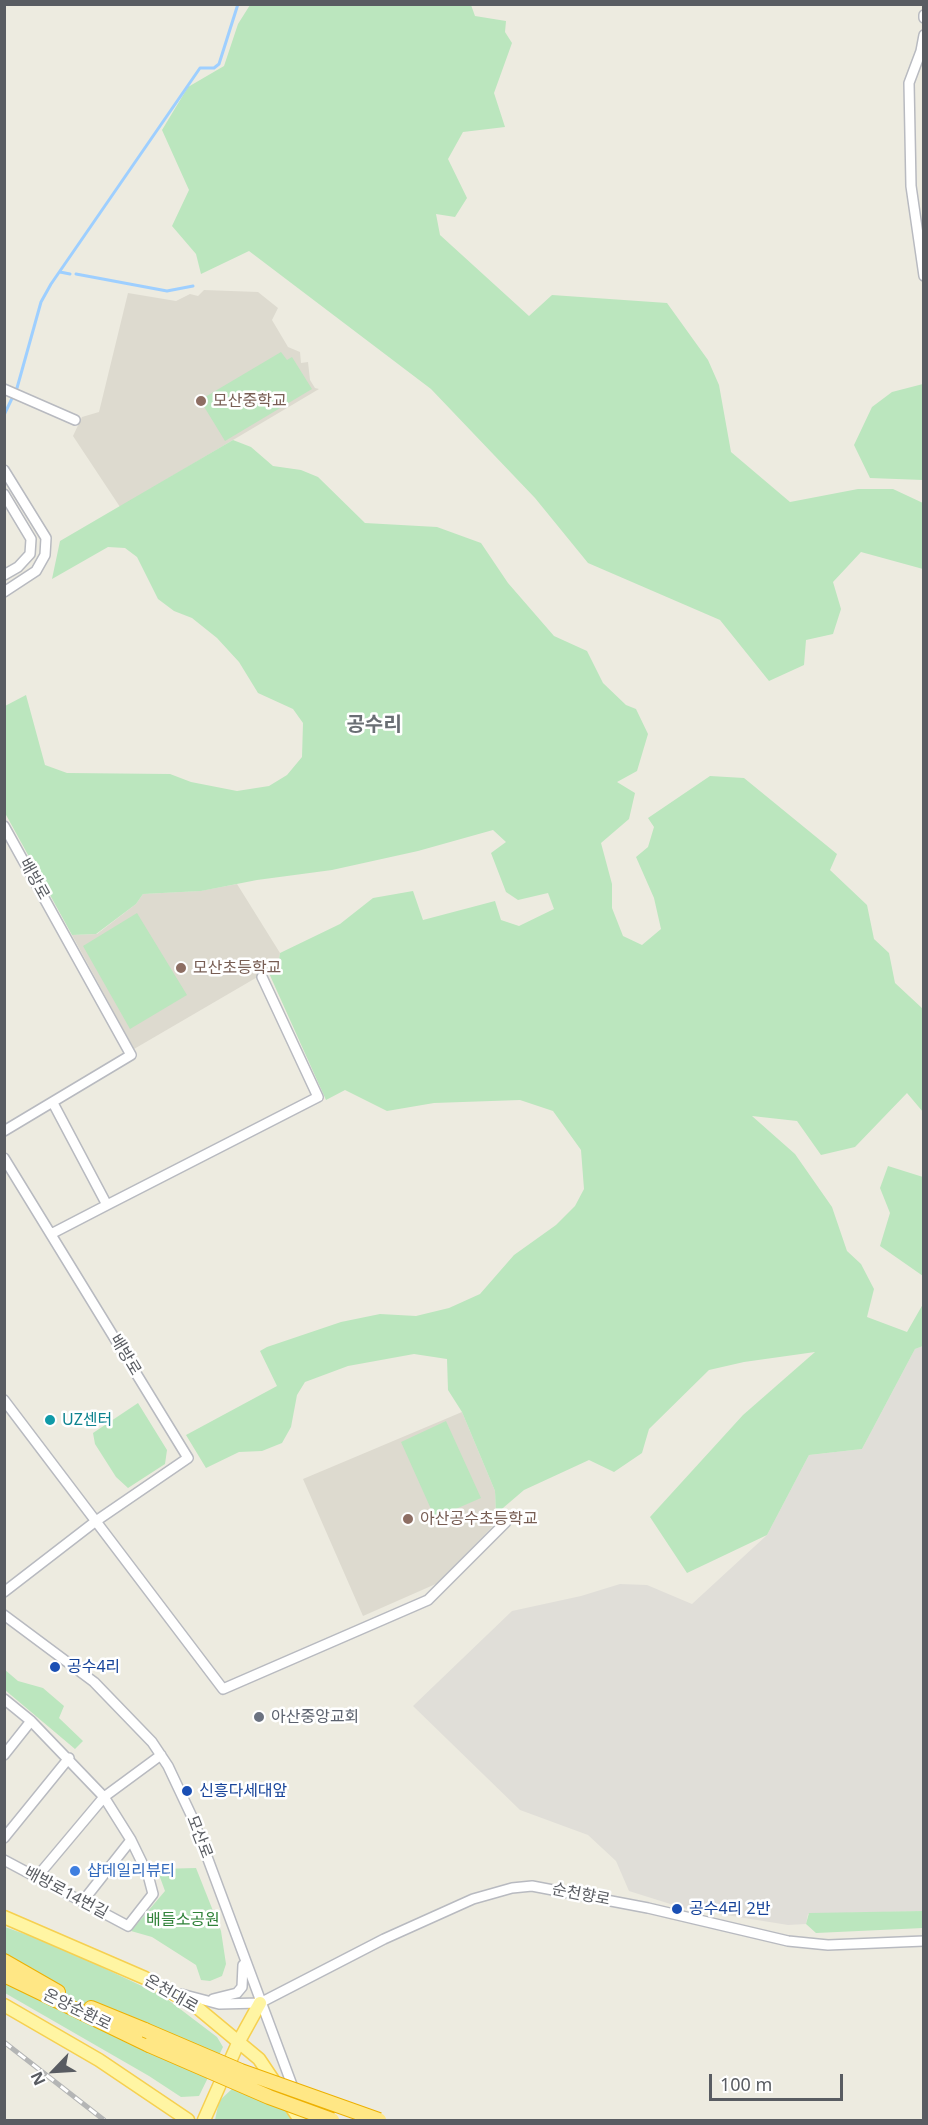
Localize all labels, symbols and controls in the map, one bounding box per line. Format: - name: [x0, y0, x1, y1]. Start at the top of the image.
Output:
- place label: 모산중학교: [213, 391, 287, 411]
- marker: 모산중학교: [194, 394, 208, 408]
- district label: 공수리: [346, 713, 402, 737]
- street label: 배방로: [15, 855, 53, 903]
- place label: 모산초등학교: [193, 958, 281, 978]
- marker: 모산초등학교: [174, 961, 188, 975]
- street label: 배방로: [105, 1331, 145, 1379]
- place label: UZ센터: [62, 1410, 112, 1430]
- marker: UZ센터: [43, 1413, 57, 1427]
- place label: 아산공수초등학교: [420, 1509, 538, 1529]
- marker: 아산공수초등학교: [401, 1512, 415, 1526]
- place label: 공수4리: [67, 1657, 120, 1677]
- marker: 공수4리: [48, 1660, 62, 1674]
- place label: 아산중앙교회: [271, 1707, 359, 1727]
- marker: 아산중앙교회: [252, 1710, 266, 1724]
- place label: 신흥다세대앞: [199, 1781, 287, 1801]
- marker: 신흥다세대앞: [180, 1784, 194, 1798]
- street label: 모산로: [182, 1813, 216, 1861]
- place label: 샵데일리뷰티: [87, 1861, 175, 1881]
- street label: 배방로14번길: [21, 1863, 111, 1923]
- marker: 샵데일리뷰티: [68, 1864, 82, 1878]
- street label: 순천향로: [550, 1880, 612, 1910]
- place label: 공수4리 2반: [689, 1899, 770, 1919]
- marker: 공수4리 2반: [670, 1902, 684, 1916]
- park label: 배들소공원: [146, 1910, 220, 1930]
- street label: 온천대로: [141, 1971, 201, 2017]
- street label: 온양순환로: [40, 1985, 114, 2035]
- north arrow: [24, 2041, 84, 2101]
- scale bar: [712, 2062, 846, 2100]
- text: N: [25, 2068, 50, 2089]
- text: 100 m: [720, 2072, 772, 2096]

